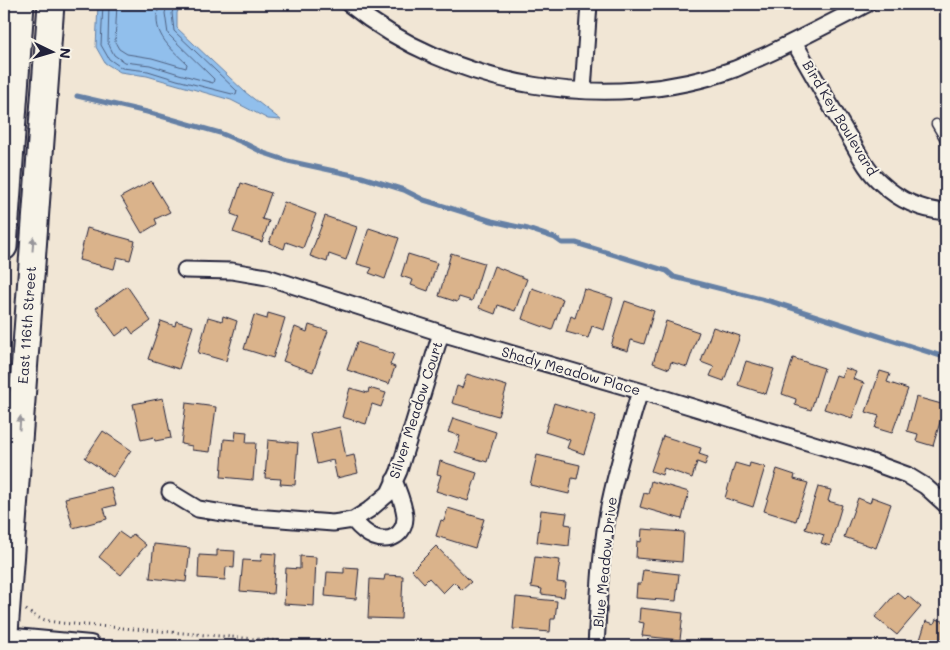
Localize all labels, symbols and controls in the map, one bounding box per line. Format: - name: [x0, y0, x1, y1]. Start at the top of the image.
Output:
- north arrow: [28, 28, 78, 78]
- text: N: [56, 47, 75, 59]
- street label: Bird Key Boulevard: [799, 57, 882, 179]
- one-way arrow: [30, 235, 38, 251]
- street label: East 116th Street: [13, 265, 40, 385]
- street label: Silver Meadow Court: [384, 339, 447, 481]
- street label: Shady Meadow Place: [499, 342, 643, 399]
- one-way arrow: [17, 415, 25, 431]
- street label: Blue Meadow Drive: [588, 496, 621, 628]

